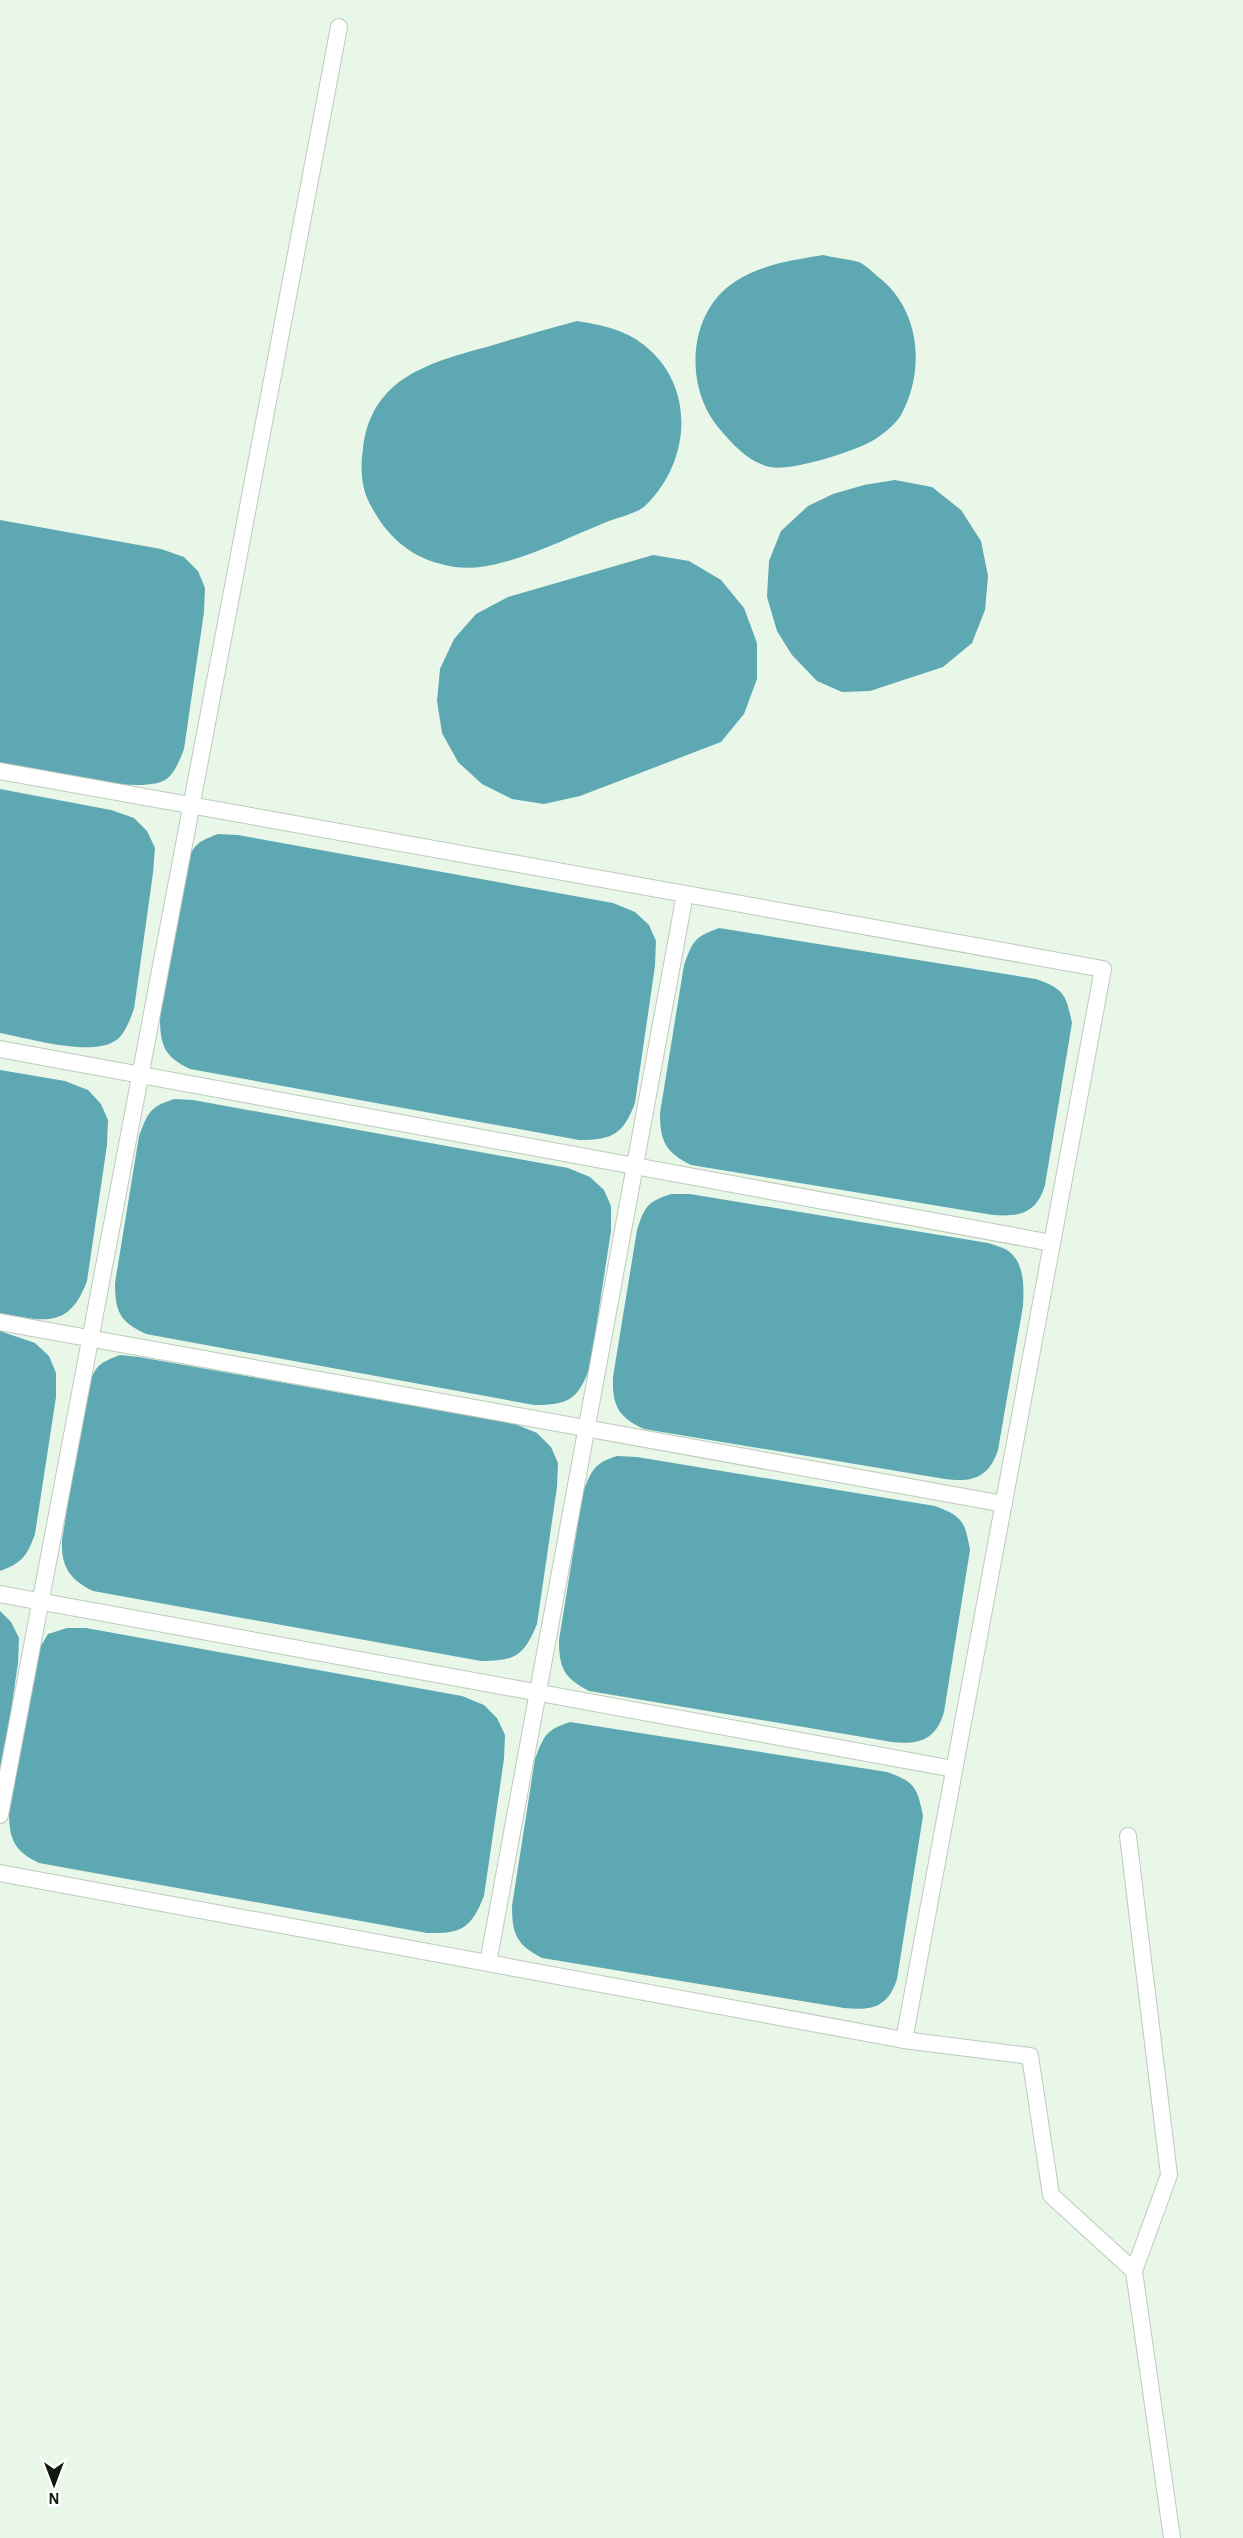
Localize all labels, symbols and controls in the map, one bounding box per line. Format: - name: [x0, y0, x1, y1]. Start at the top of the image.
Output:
- north arrow: [24, 2454, 84, 2514]
- text: N: [48, 2490, 60, 2506]

